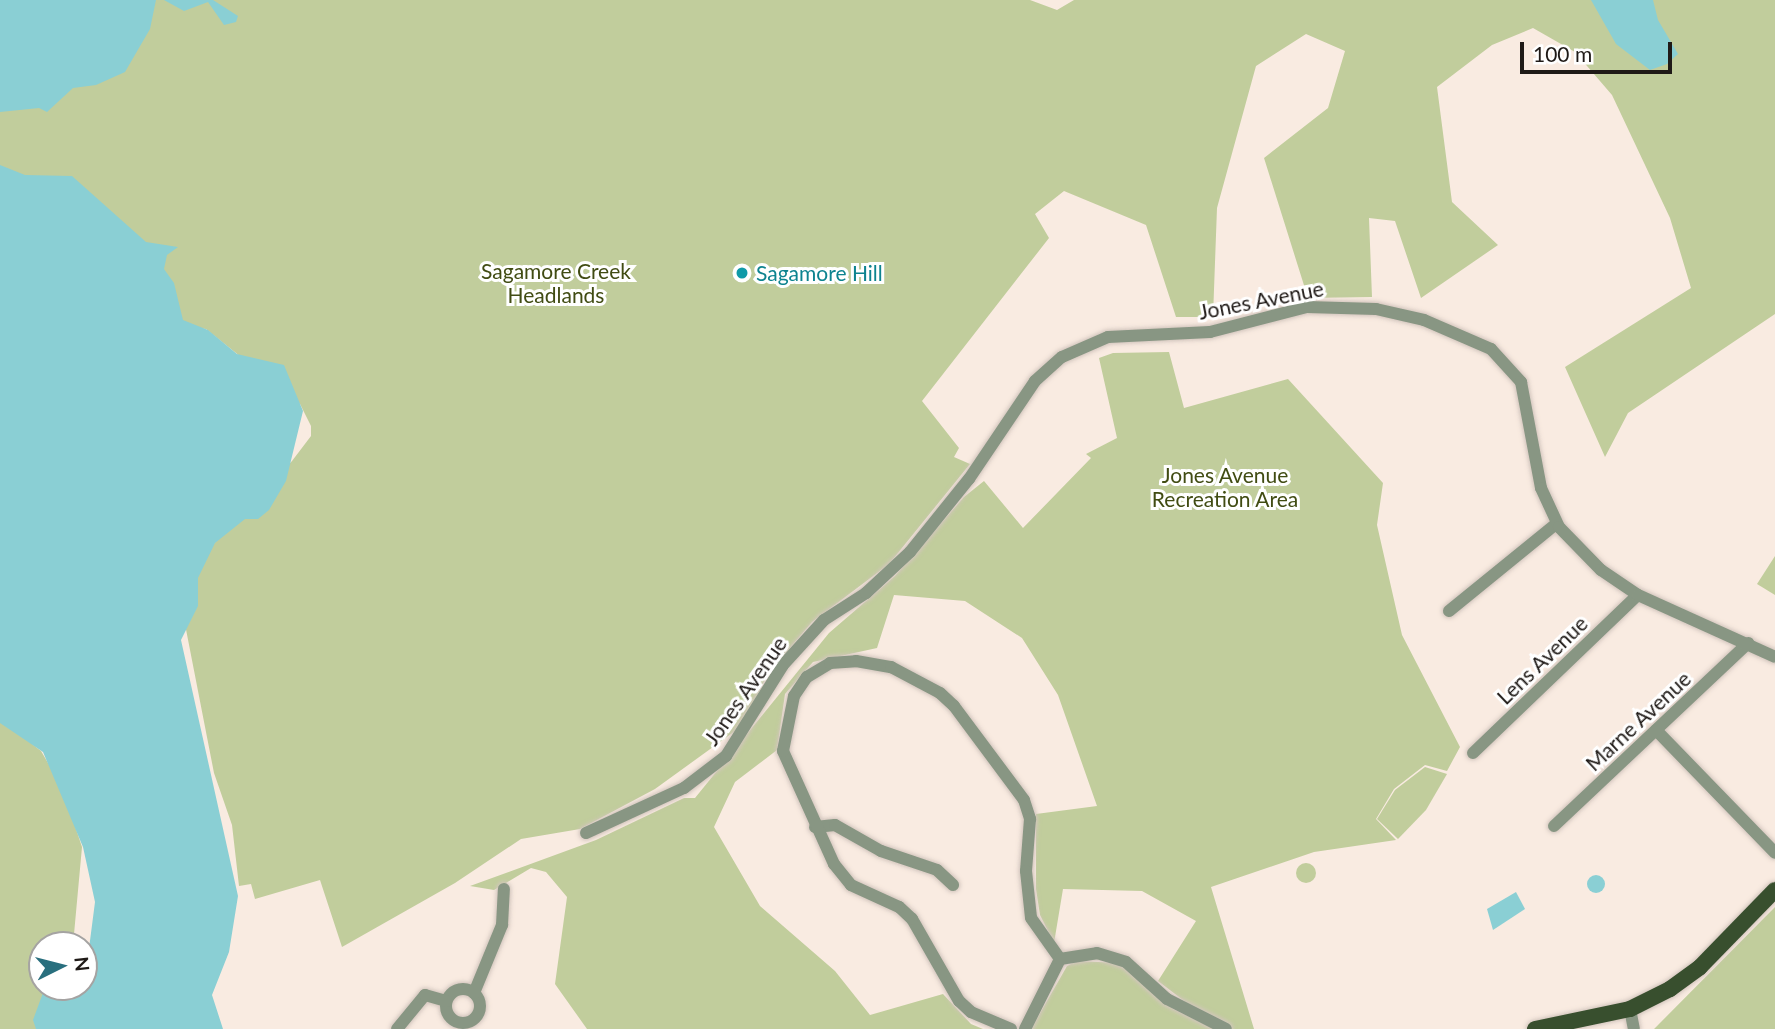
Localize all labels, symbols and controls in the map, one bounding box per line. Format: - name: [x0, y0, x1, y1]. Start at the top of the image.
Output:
- scale bar: [1523, 28, 1675, 72]
- text: 100 m: [1533, 41, 1592, 66]
- park label: Sagamore Creek Headlands: [481, 258, 631, 308]
- place label: Sagamore Hill: [756, 260, 883, 286]
- marker: Sagamore Hill: [734, 265, 750, 281]
- street label: Jones Avenue: [1196, 275, 1326, 325]
- park label: Jones Avenue Recreation Area: [1151, 462, 1299, 512]
- street label: Lens Avenue: [1491, 610, 1593, 710]
- street label: Jones Avenue: [698, 632, 792, 750]
- street label: Marne Avenue: [1580, 666, 1696, 776]
- north arrow: [28, 931, 98, 1001]
- text: N: [70, 955, 95, 972]

